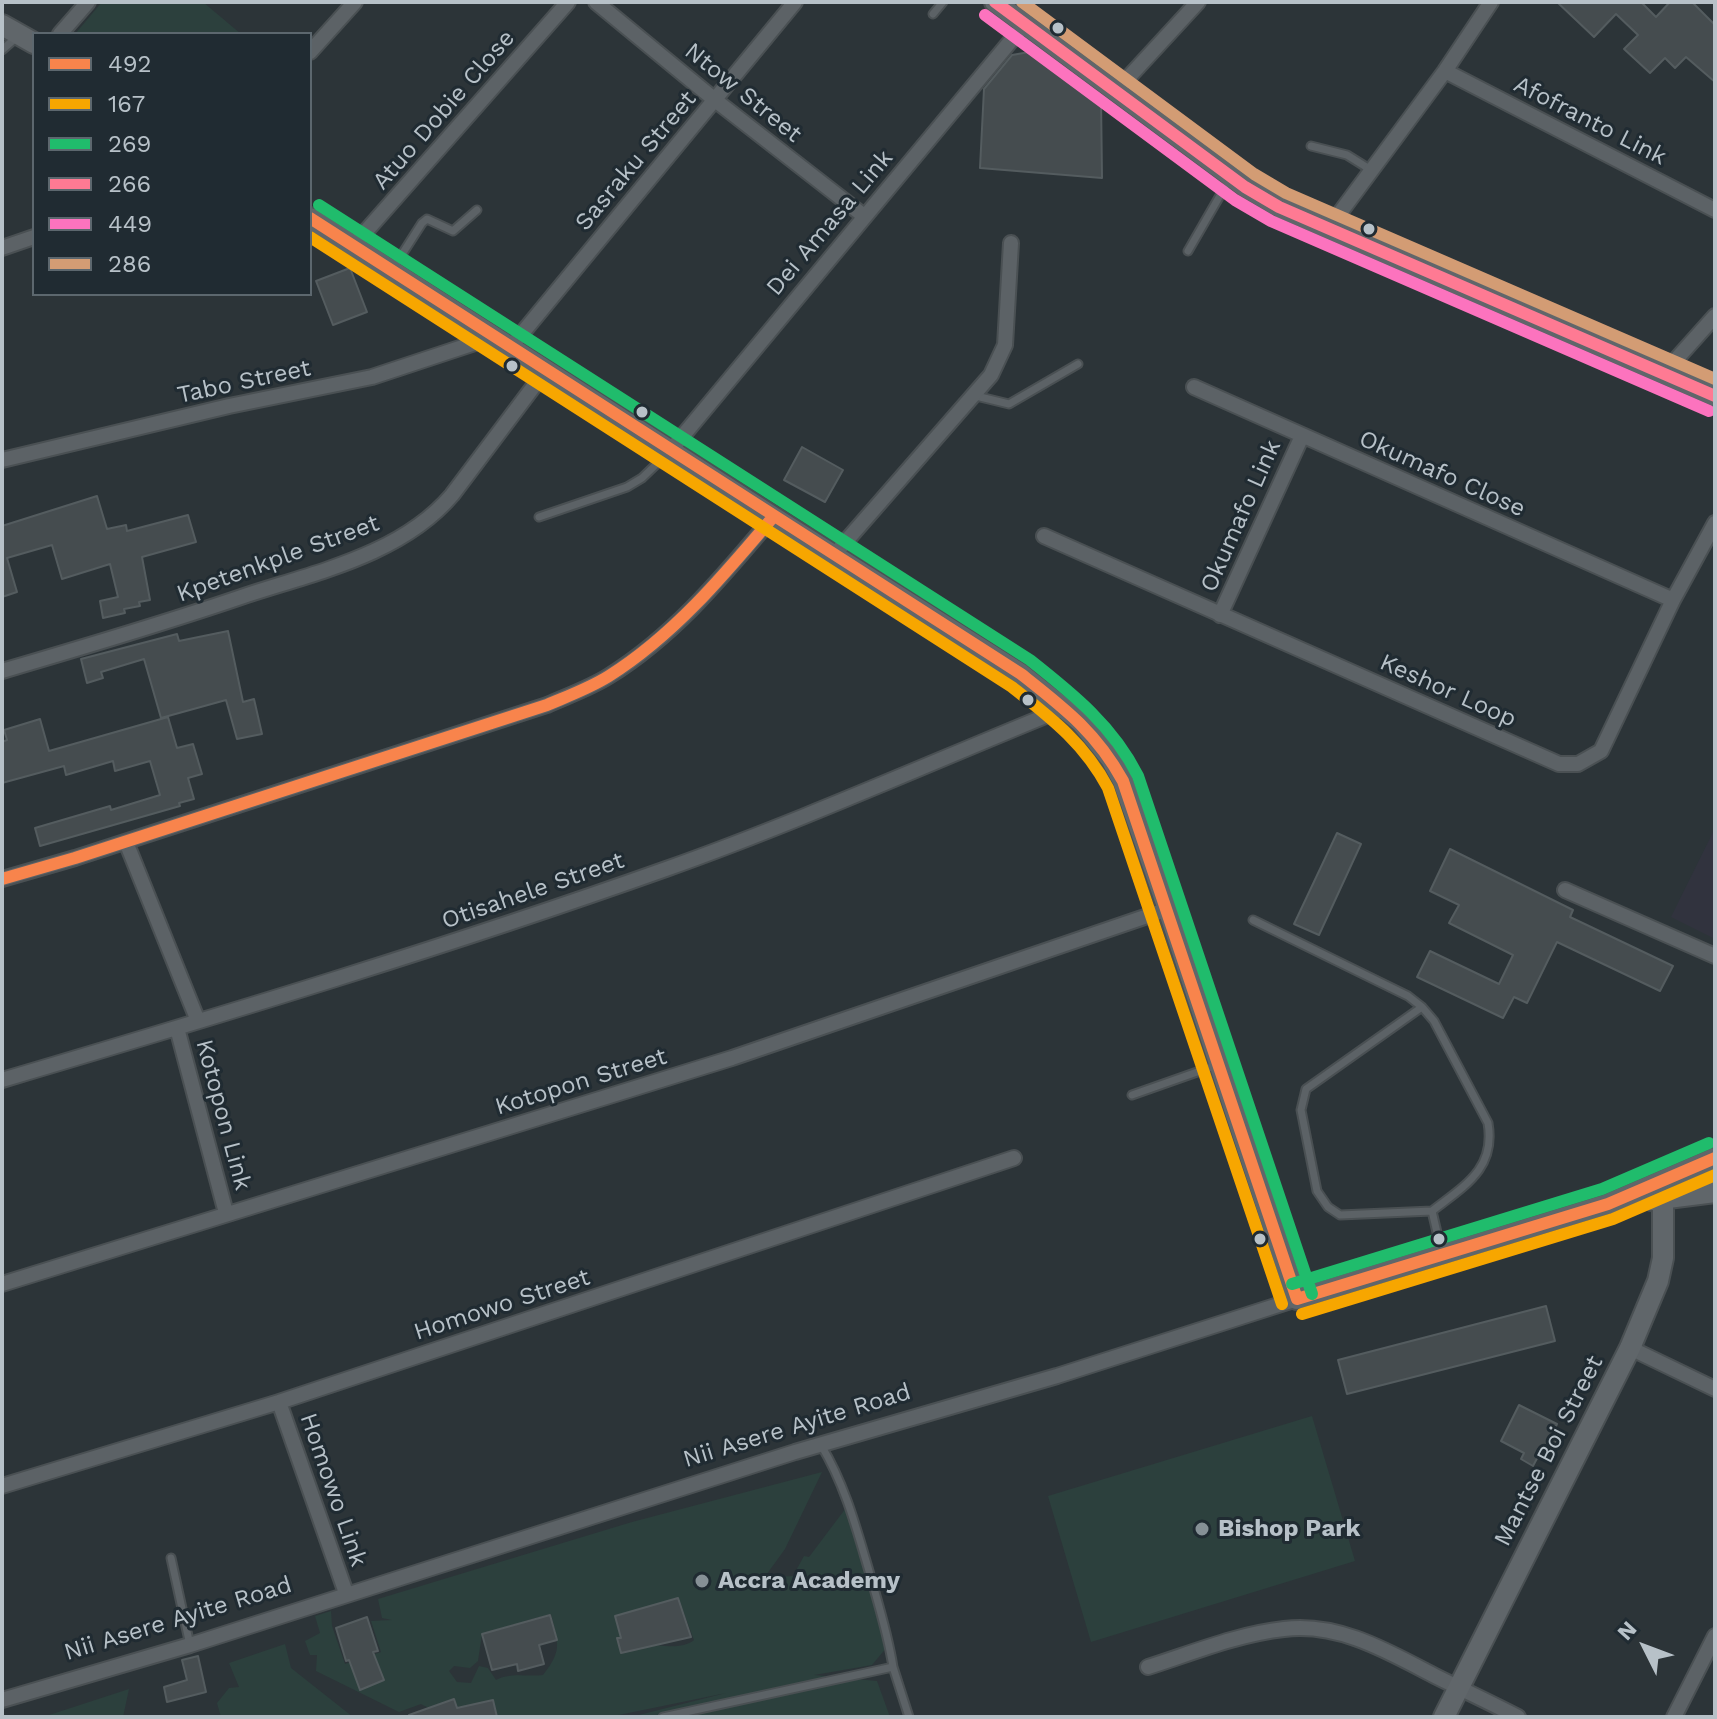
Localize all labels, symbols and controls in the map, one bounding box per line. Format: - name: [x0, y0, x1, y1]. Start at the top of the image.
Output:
- unlabelled marker: [1050, 20, 1066, 36]
- street label: Atuo Dobie Close: [367, 24, 521, 196]
- legend: [32, 32, 312, 296]
- street label: Ntow Street: [679, 37, 807, 149]
- text: 492: [108, 50, 151, 78]
- street label: Afofranto Link: [1509, 70, 1671, 172]
- street label: Sasraku Street: [569, 85, 703, 237]
- text: 167: [108, 90, 145, 118]
- text: 269: [108, 130, 151, 158]
- street label: Dei Amasa Link: [761, 144, 899, 302]
- text: 266: [108, 170, 151, 198]
- text: 449: [108, 210, 152, 238]
- unlabelled marker: [1361, 221, 1377, 237]
- text: 286: [108, 250, 151, 278]
- street label: Tabo Street: [175, 354, 313, 410]
- unlabelled marker: [504, 358, 520, 374]
- unlabelled marker: [634, 404, 650, 420]
- street label: Okumafo Close: [1354, 424, 1530, 524]
- street label: Okumafo Link: [1195, 435, 1287, 597]
- street label: Kpetenkple Street: [173, 509, 383, 609]
- street label: Keshor Loop: [1375, 648, 1521, 734]
- unlabelled marker: [1020, 692, 1036, 708]
- street label: Otisahele Street: [438, 846, 628, 936]
- street label: Kotopon Link: [189, 1036, 257, 1194]
- street label: Kotopon Street: [492, 1042, 670, 1122]
- unlabelled marker: [1252, 1231, 1268, 1247]
- unlabelled marker: [1431, 1231, 1447, 1247]
- street label: Homowo Street: [410, 1263, 594, 1347]
- street label: Mantse Boi Street: [1488, 1351, 1610, 1551]
- street label: Nii Asere Ayite Road: [680, 1378, 914, 1474]
- street label: Homowo Link: [293, 1410, 373, 1570]
- place label: Bishop Park: [1218, 1515, 1361, 1543]
- marker: Bishop Park: [1193, 1520, 1211, 1538]
- place label: Accra Academy: [718, 1567, 900, 1595]
- street label: Nii Asere Ayite Road: [61, 1571, 295, 1667]
- marker: Accra Academy: [693, 1572, 711, 1590]
- north arrow: [1605, 1607, 1685, 1687]
- text: N: [1612, 1616, 1642, 1645]

